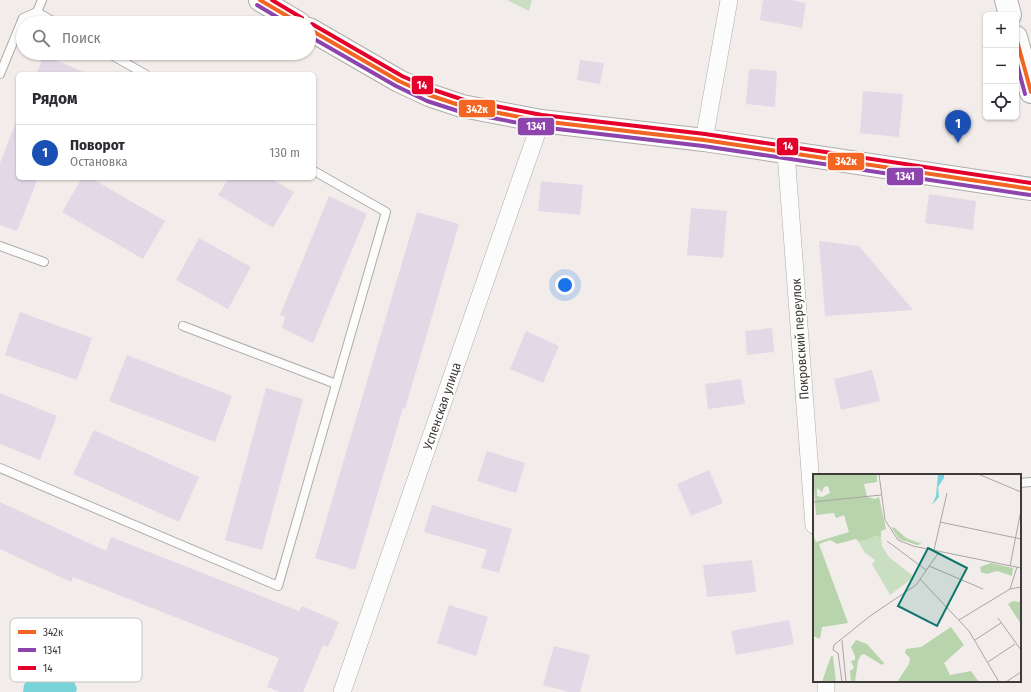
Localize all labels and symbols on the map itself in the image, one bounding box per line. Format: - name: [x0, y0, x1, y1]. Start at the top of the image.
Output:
- line badge: 14: [411, 75, 434, 95]
- text: 14: [417, 79, 427, 92]
- line badge: 342к: [458, 99, 496, 118]
- text: 342к: [465, 103, 488, 116]
- pin: 1: [945, 110, 971, 143]
- line badge: 1341: [517, 117, 555, 136]
- text: 1341: [526, 120, 546, 133]
- line badge: 14: [776, 137, 799, 156]
- text: 14: [783, 140, 793, 153]
- line badge: 342к: [827, 152, 865, 171]
- text: 342к: [834, 155, 857, 168]
- line badge: 1341: [886, 167, 924, 186]
- text: 1341: [895, 170, 915, 183]
- your location: [555, 275, 575, 295]
- street label: Покровский переулок: [788, 278, 812, 400]
- street label: Успенская улица: [420, 360, 464, 453]
- inset map: [813, 474, 1021, 682]
- legend: [10, 618, 142, 682]
- text: 342к: [43, 626, 64, 639]
- text: 1341: [43, 644, 61, 657]
- text: 14: [43, 662, 53, 675]

